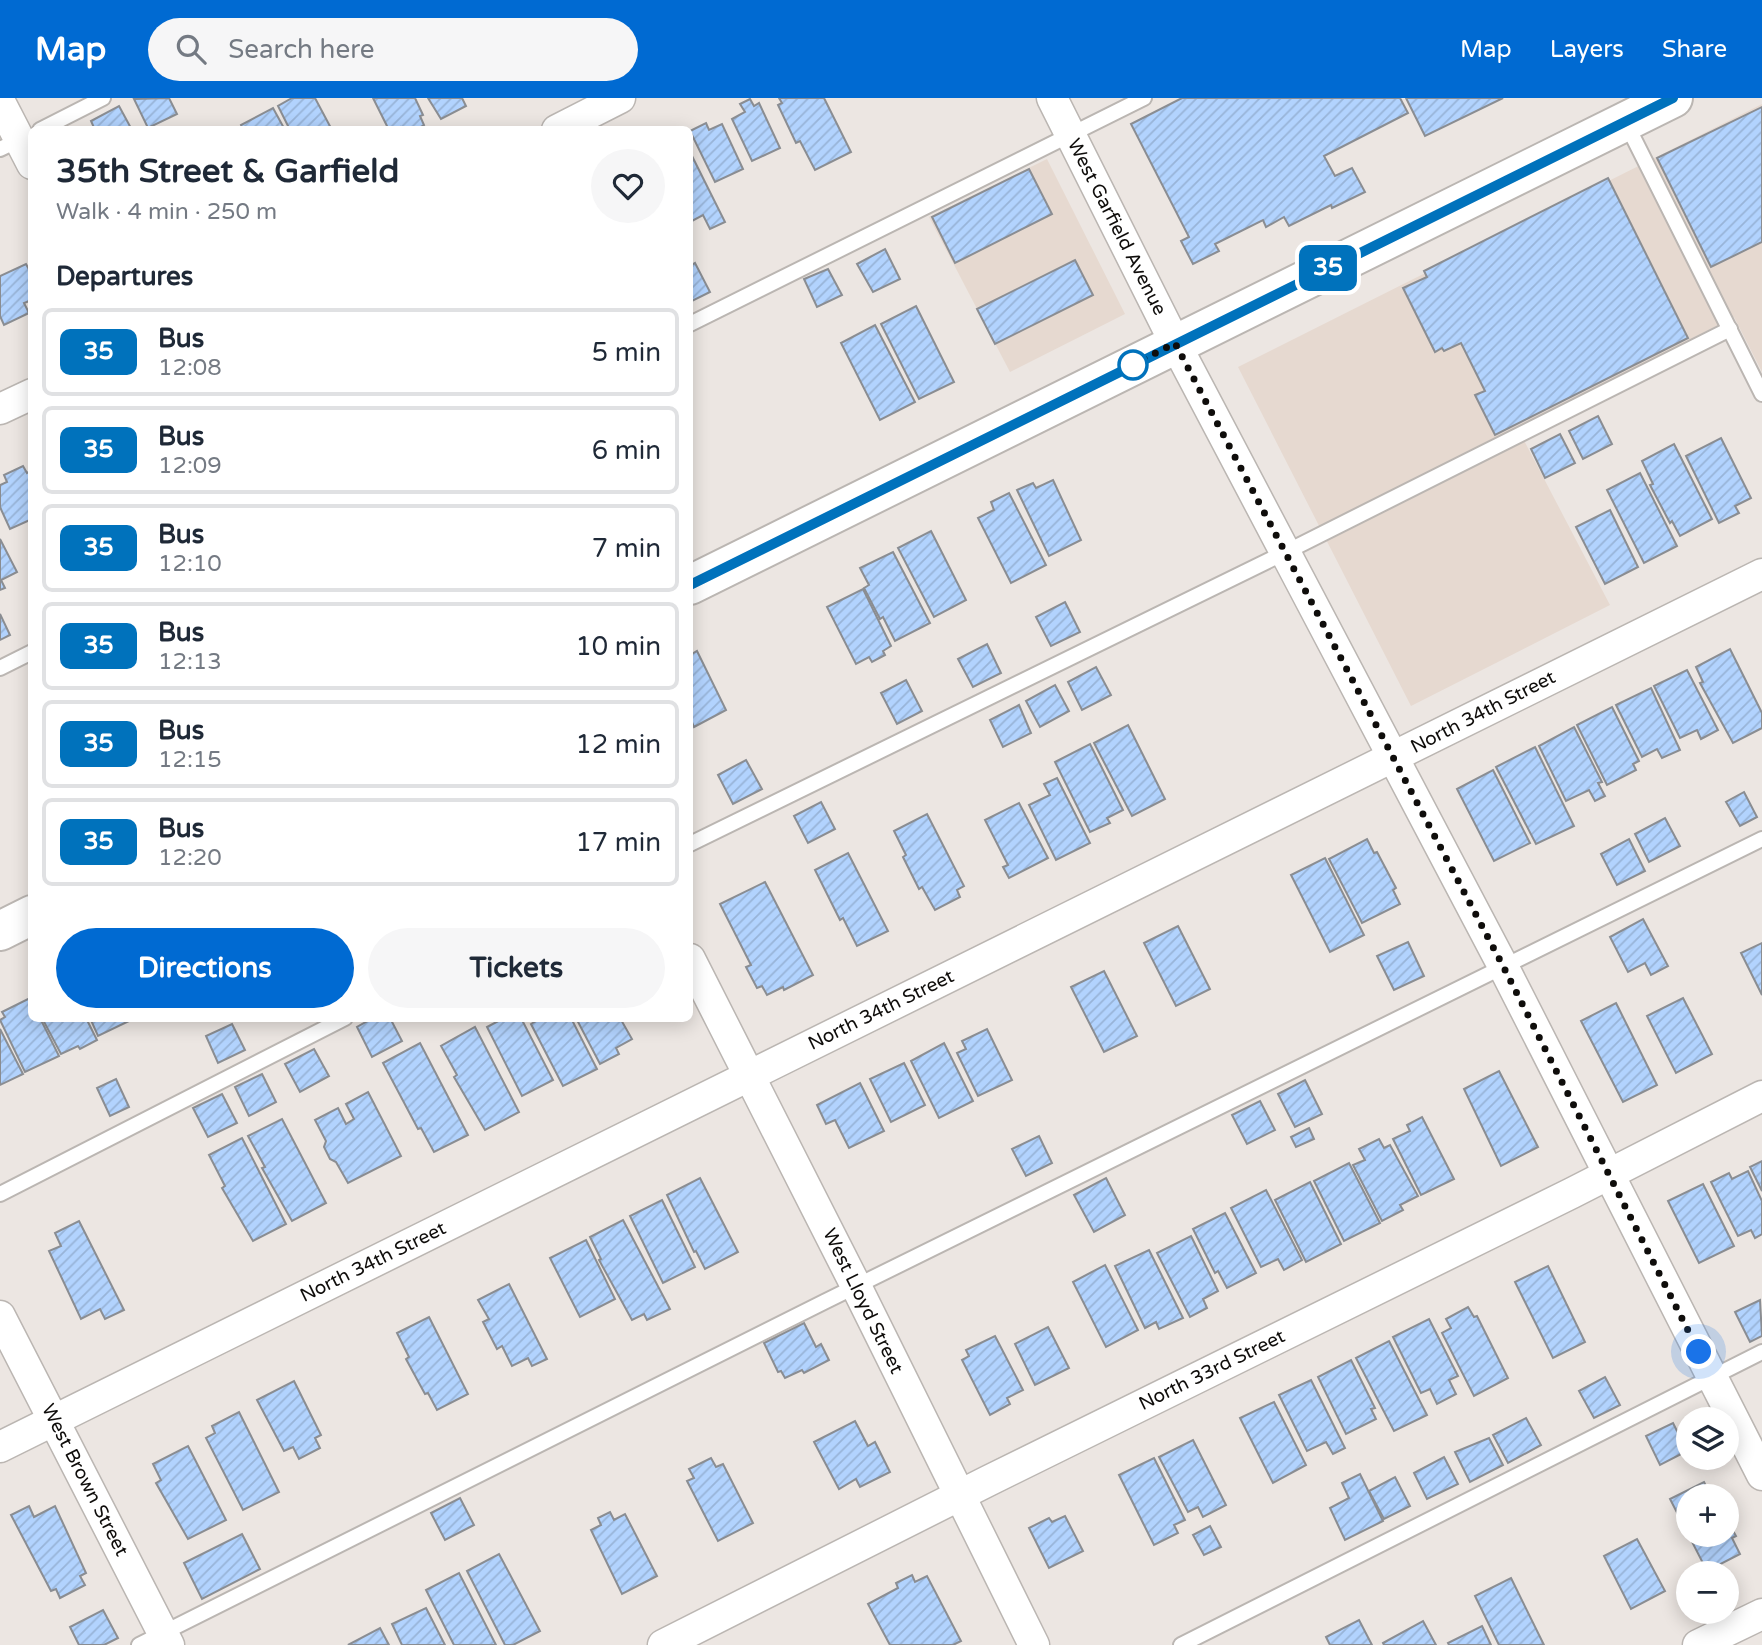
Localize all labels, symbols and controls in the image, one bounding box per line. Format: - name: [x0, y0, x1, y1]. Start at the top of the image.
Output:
- search box: [148, 18, 638, 81]
- text: Map: [35, 30, 106, 69]
- icon: search: [172, 30, 210, 68]
- text: Search here: [228, 34, 374, 65]
- text: Map: [1460, 35, 1512, 64]
- text: Layers: [1550, 35, 1624, 64]
- text: Share: [1662, 35, 1727, 64]
- street label: West Garfield Avenue: [1063, 135, 1171, 319]
- button: heart: [591, 149, 665, 223]
- text: 35th Street & Garfield: [56, 152, 399, 191]
- text: Walk · 4 min · 250 m: [56, 198, 277, 226]
- line badge: 35: [1296, 245, 1360, 291]
- text: 35: [1313, 253, 1343, 282]
- text: Departures: [56, 261, 193, 292]
- text: Bus: [158, 323, 204, 354]
- text: 35: [83, 337, 114, 366]
- text: 5 min: [592, 337, 661, 368]
- unlabelled marker: [1118, 350, 1148, 380]
- text: 12:08: [158, 354, 222, 382]
- text: Bus: [158, 421, 204, 452]
- text: 35: [83, 435, 114, 464]
- text: 6 min: [592, 435, 661, 466]
- text: 12:09: [158, 452, 222, 480]
- text: Bus: [158, 519, 204, 550]
- text: 35: [83, 533, 114, 562]
- text: 7 min: [592, 533, 661, 564]
- text: 12:10: [158, 550, 222, 578]
- text: Bus: [158, 617, 204, 648]
- text: 35: [83, 631, 114, 660]
- text: 10 min: [575, 631, 661, 662]
- text: 12:13: [158, 648, 222, 676]
- street label: North 34th Street: [1407, 666, 1559, 758]
- text: Bus: [158, 715, 204, 746]
- text: 35: [83, 729, 114, 758]
- text: 12 min: [575, 729, 661, 760]
- text: 12:15: [158, 746, 222, 774]
- text: Bus: [158, 813, 204, 844]
- text: 35: [83, 827, 114, 856]
- text: 17 min: [575, 827, 661, 858]
- text: 12:20: [158, 844, 222, 872]
- button: Directions: [56, 928, 354, 1008]
- button: Tickets: [368, 928, 665, 1008]
- street label: North 34th Street: [804, 965, 958, 1055]
- street label: North 34th Street: [296, 1217, 450, 1307]
- street label: West Lloyd Street: [818, 1225, 908, 1377]
- street label: North 33rd Street: [1135, 1325, 1289, 1415]
- your location: [1681, 1334, 1716, 1369]
- street label: West Brown Street: [37, 1400, 133, 1560]
- map controls: [1676, 1407, 1739, 1624]
- button: layers: [1676, 1407, 1739, 1470]
- button: +: [1676, 1484, 1739, 1547]
- button: −: [1676, 1561, 1739, 1624]

